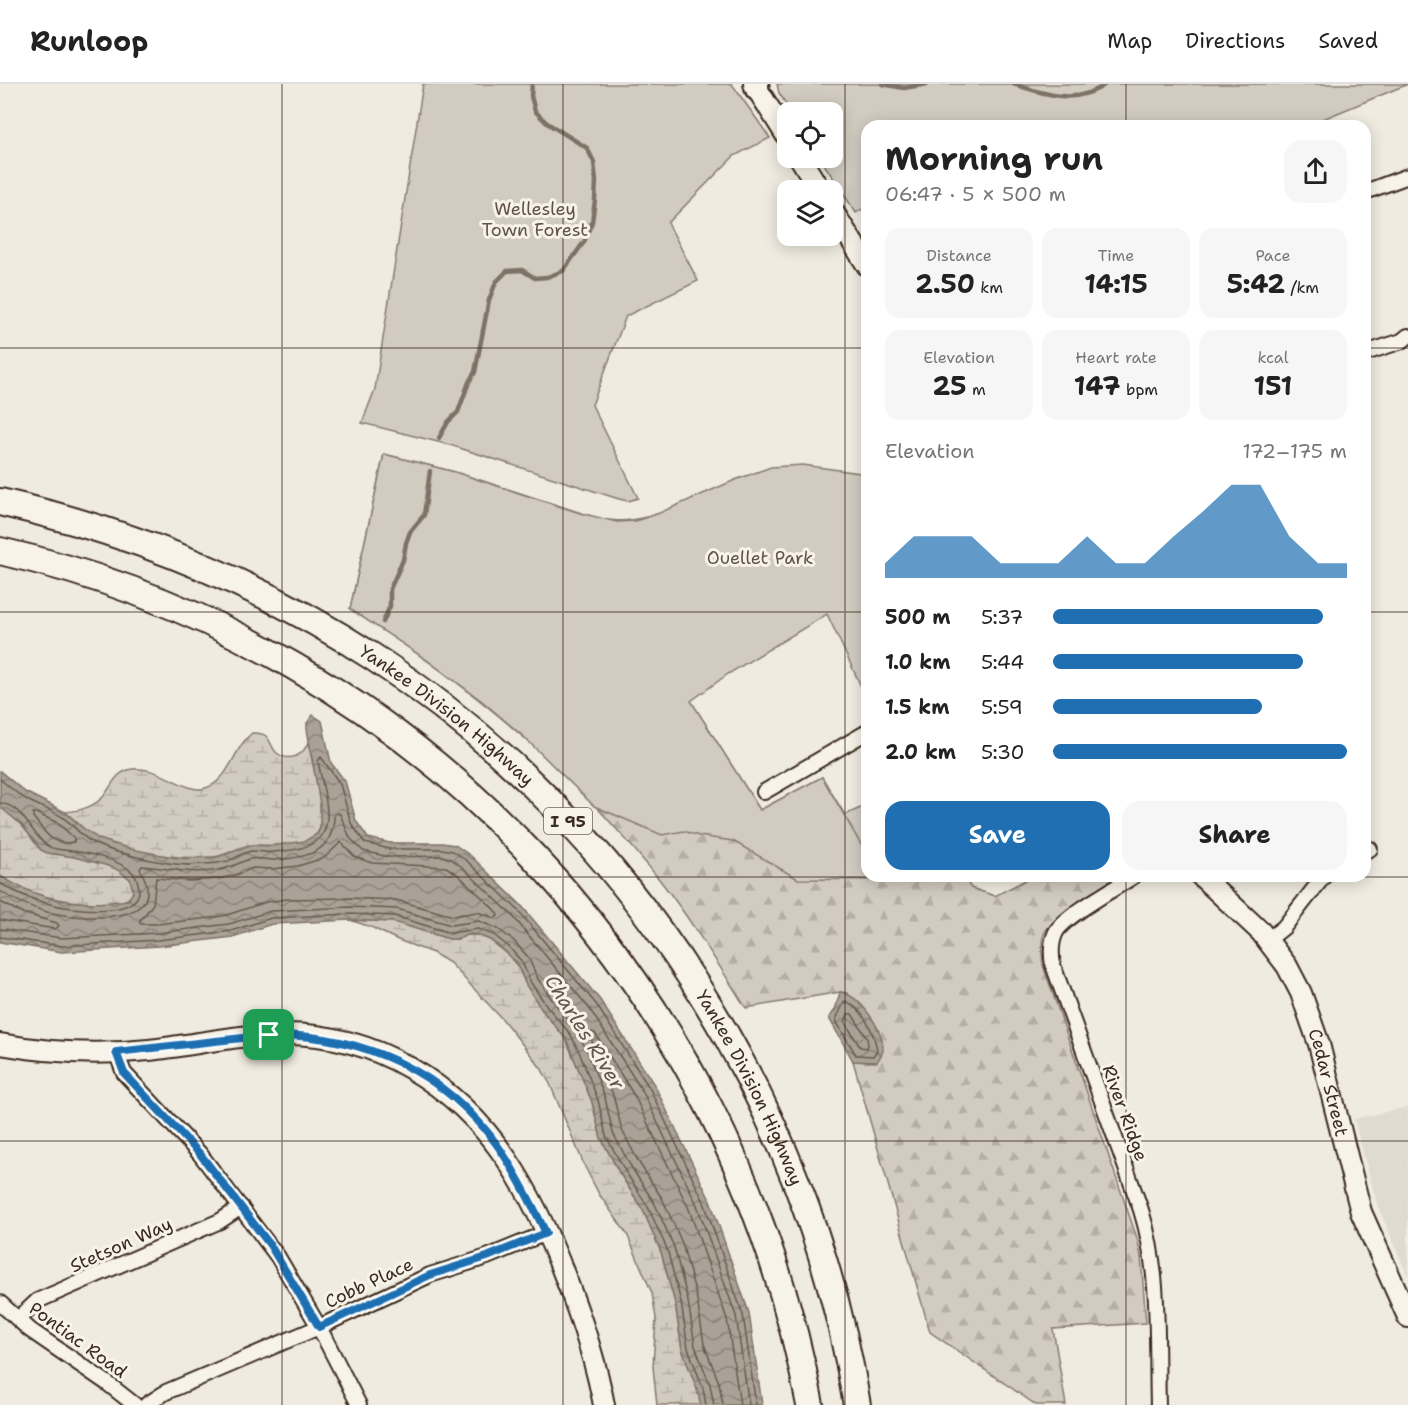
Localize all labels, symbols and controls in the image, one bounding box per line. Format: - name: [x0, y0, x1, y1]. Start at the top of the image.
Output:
- text: Runloop: [30, 22, 148, 60]
- text: Map: [1107, 27, 1152, 55]
- text: Directions: [1185, 27, 1285, 55]
- text: Saved: [1318, 27, 1378, 55]
- map controls: [777, 102, 843, 246]
- button: locate: [777, 102, 843, 168]
- text: Morning run: [885, 136, 1103, 181]
- button: share: [1284, 140, 1347, 203]
- button: layers: [777, 180, 843, 246]
- text: 06:47 · 5 × 500 m: [885, 181, 1066, 207]
- park label: Wellesley Town Forest: [482, 197, 588, 242]
- text: Distance: [926, 245, 992, 266]
- text: Time: [1098, 245, 1134, 266]
- text: Pace: [1255, 245, 1291, 266]
- text: 2.50: [915, 266, 975, 301]
- text: 14:15: [1084, 266, 1148, 301]
- text: 5:42: [1227, 266, 1285, 301]
- text: km: [975, 277, 1003, 298]
- text: /km: [1285, 277, 1319, 298]
- text: Elevation: [923, 347, 995, 368]
- text: Heart rate: [1075, 347, 1157, 368]
- text: kcal: [1257, 347, 1289, 368]
- text: 25: [932, 368, 967, 403]
- text: 147: [1074, 368, 1120, 403]
- text: 151: [1254, 368, 1292, 403]
- text: m: [967, 379, 986, 400]
- text: bpm: [1120, 379, 1158, 400]
- text: Elevation: [885, 438, 975, 464]
- text: 172–175 m: [1242, 438, 1347, 464]
- park label: Ouellet Park: [707, 546, 813, 570]
- text: 500 m: [885, 604, 951, 630]
- text: 5:37: [981, 604, 1023, 630]
- street label: Yankee Division Highway: [355, 639, 539, 791]
- text: 1.0 km: [885, 649, 950, 675]
- text: 5:44: [981, 649, 1024, 675]
- text: 1.5 km: [885, 694, 949, 720]
- text: 5:59: [981, 694, 1023, 720]
- text: 2.0 km: [885, 739, 956, 765]
- text: 5:30: [981, 739, 1025, 765]
- button: Save: [885, 801, 1110, 870]
- button: Share: [1122, 801, 1347, 870]
- road number: I 95: [544, 808, 592, 834]
- water label: Charles River: [539, 970, 631, 1095]
- street label: Yankee Division Highway: [690, 986, 808, 1189]
- pin: [243, 1009, 294, 1060]
- icon: arrive: [252, 1018, 285, 1051]
- street label: Cedar Street: [1302, 1025, 1354, 1139]
- street label: River Ridge: [1096, 1062, 1154, 1164]
- street label: Stetson Way: [66, 1212, 176, 1278]
- street label: Cobb Place: [321, 1252, 417, 1314]
- street label: Pontiac Road: [24, 1296, 132, 1384]

